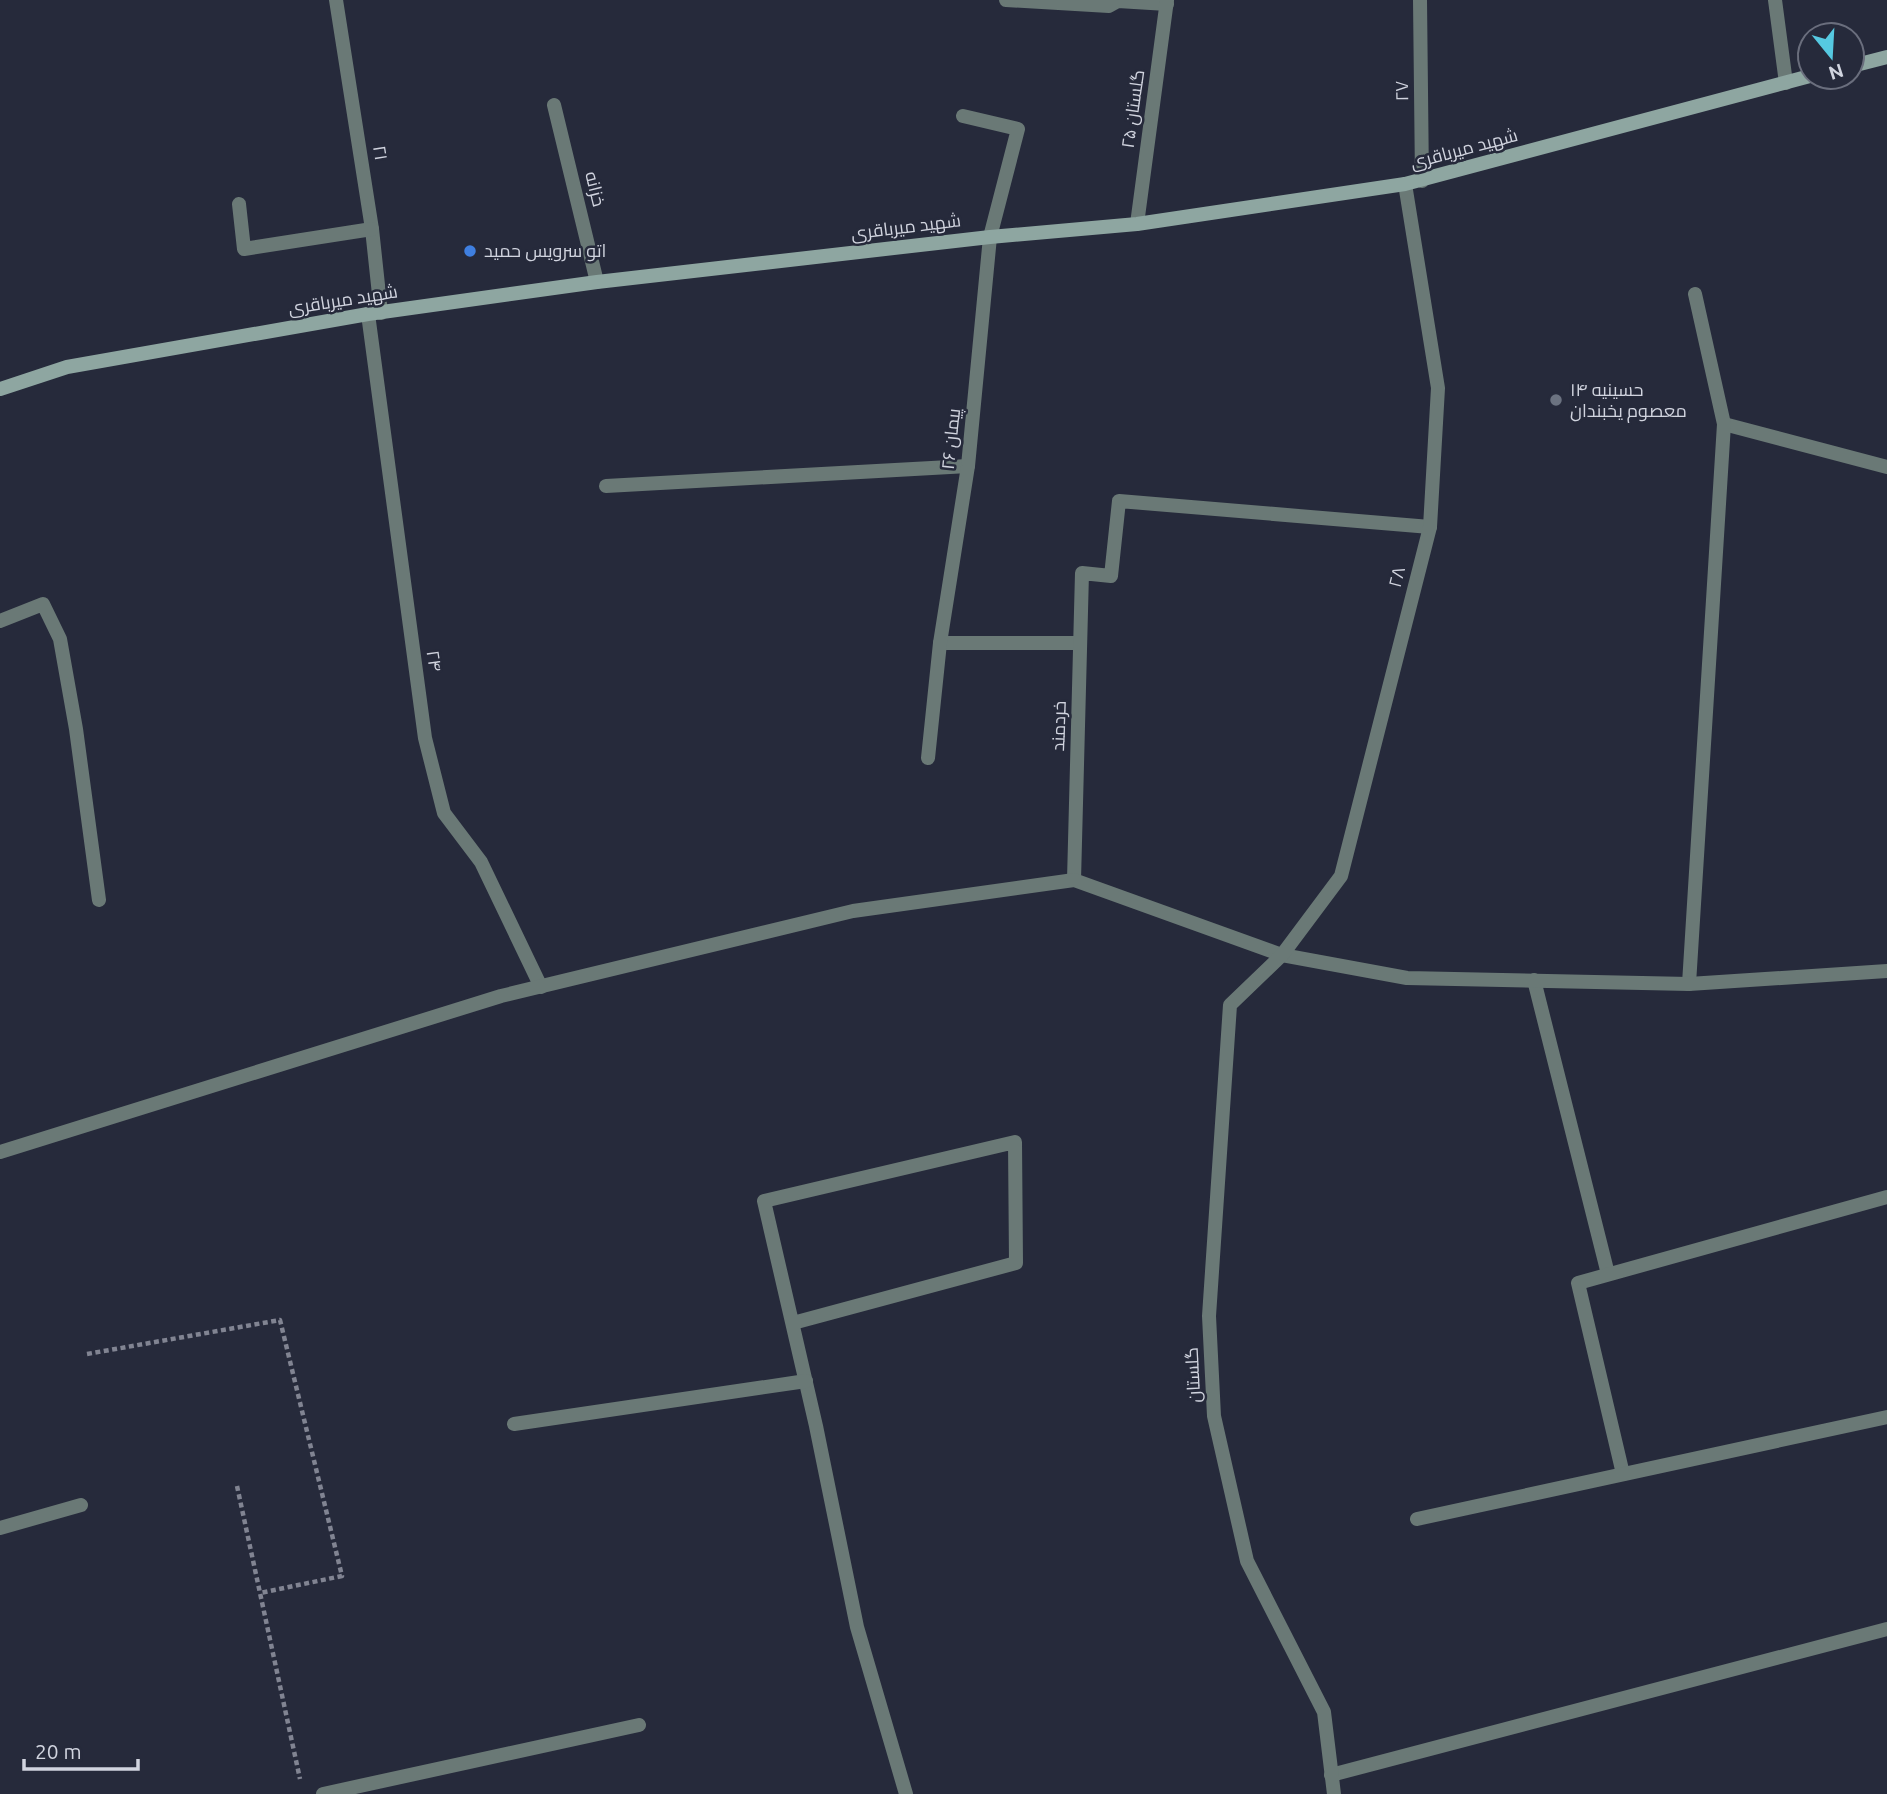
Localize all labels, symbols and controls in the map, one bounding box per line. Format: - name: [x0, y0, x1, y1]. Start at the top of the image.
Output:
- north arrow: [1796, 21, 1866, 91]
- text: N: [1826, 60, 1846, 85]
- street label: گلستان ۲۵: [1117, 68, 1149, 150]
- street label: ۲۷: [1391, 80, 1411, 102]
- street label: شهید میرباقری: [1408, 124, 1520, 174]
- street label: ۲۱: [370, 144, 392, 162]
- street label: خزانه: [580, 169, 610, 209]
- street label: شهید میرباقری: [850, 209, 962, 245]
- place label: اتو سرویس حمید: [484, 240, 606, 262]
- marker: اتو سرویس حمید: [462, 243, 478, 259]
- street label: شهید میرباقری: [287, 280, 399, 320]
- place label: حسینیه ۱۴ معصوم یخبندان: [1570, 379, 1687, 423]
- marker: حسینیه ۱۴ معصوم یخبندان: [1548, 392, 1564, 408]
- street label: پیمان ۲۶: [937, 407, 966, 471]
- street label: ۲۸: [1384, 564, 1408, 589]
- street label: ۲۴: [424, 649, 446, 673]
- street label: خردمند: [1047, 700, 1071, 752]
- street label: گلستان: [1181, 1347, 1205, 1403]
- scale bar: [24, 1728, 138, 1772]
- text: 20 m: [35, 1739, 82, 1763]

